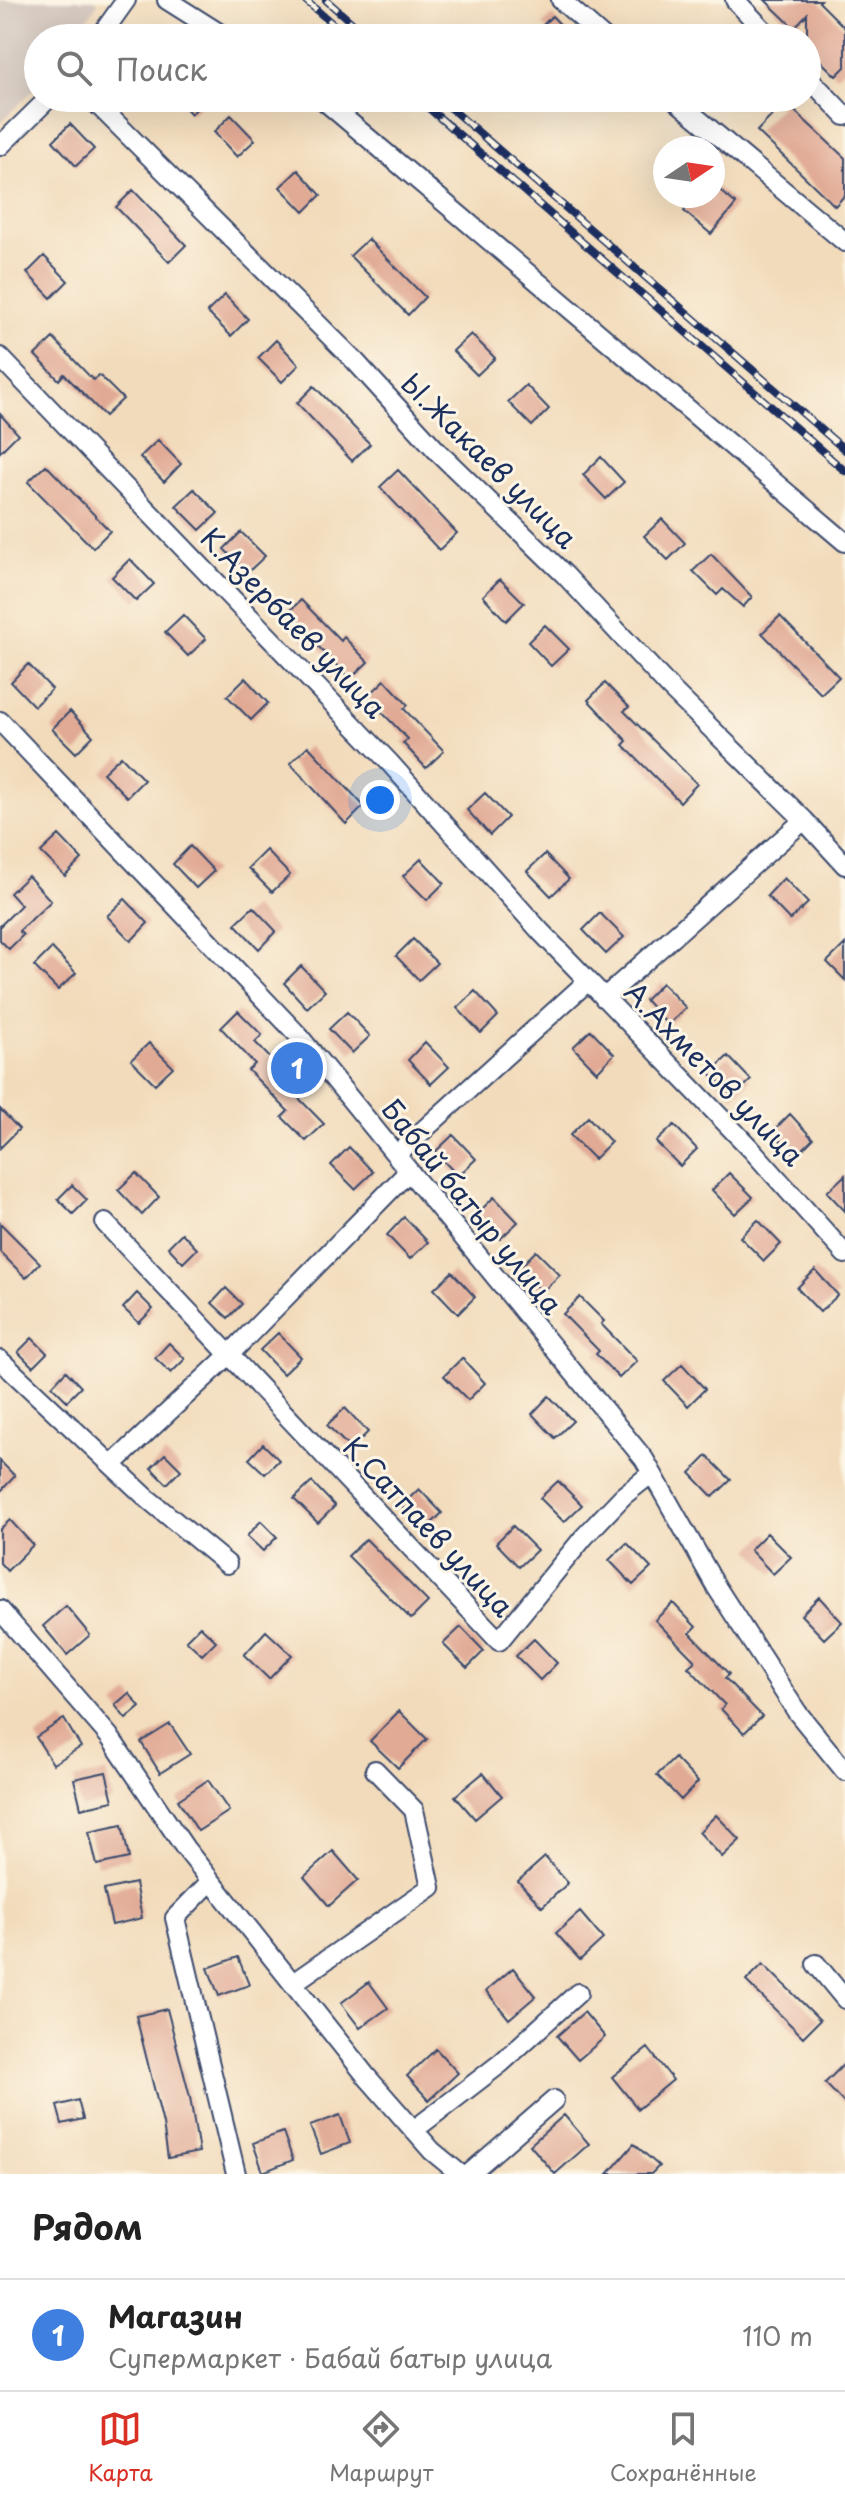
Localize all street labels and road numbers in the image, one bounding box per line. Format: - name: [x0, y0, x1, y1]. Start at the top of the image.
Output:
- street label: Ы.Жакаев улица: [392, 362, 588, 558]
- street label: К.Азербаев улица: [191, 517, 397, 728]
- street label: А.Ахметов улица: [615, 971, 815, 1175]
- street label: Бабай батыр улица: [372, 1089, 574, 1324]
- street label: К.Сатпаев улица: [334, 1426, 525, 1626]

